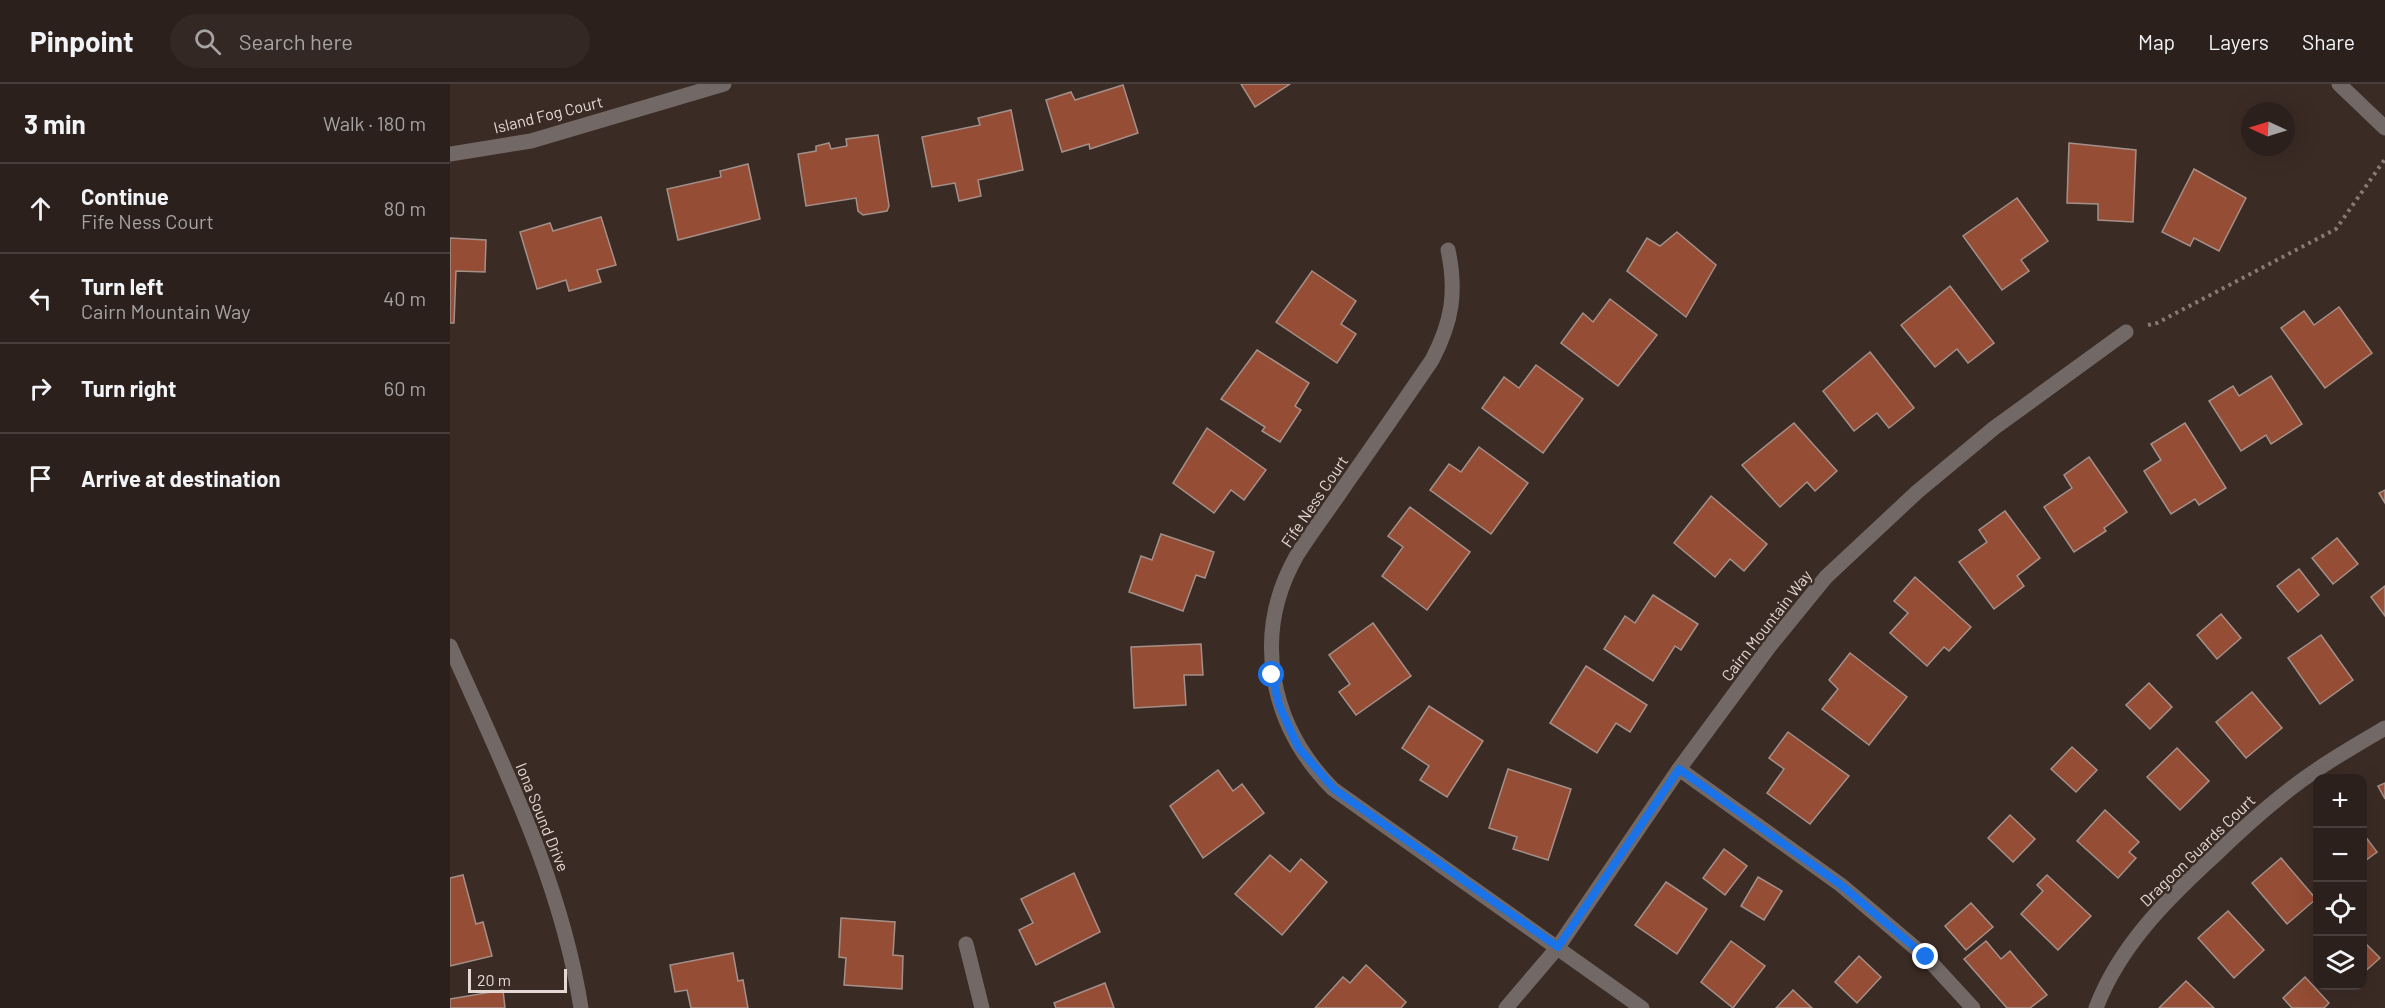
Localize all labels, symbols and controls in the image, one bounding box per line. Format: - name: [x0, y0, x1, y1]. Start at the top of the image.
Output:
- search box: [170, 14, 590, 68]
- text: Pinpoint: [30, 24, 134, 58]
- icon: search: [191, 25, 224, 58]
- text: Search here: [239, 28, 353, 54]
- text: Map: [2138, 29, 2175, 54]
- text: Layers: [2208, 29, 2269, 54]
- text: Share: [2302, 29, 2355, 54]
- street label: Island Fog Court: [491, 91, 605, 137]
- north arrow: [2241, 102, 2295, 156]
- text: 3 min: [24, 108, 86, 139]
- text: Walk · 180 m: [323, 111, 426, 135]
- text: Continue: [81, 183, 169, 209]
- icon: ahead: [24, 192, 57, 225]
- text: 80 m: [384, 196, 426, 220]
- text: Fife Ness Court: [81, 209, 214, 233]
- text: Turn left: [81, 273, 164, 299]
- icon: left: [24, 282, 57, 315]
- text: 40 m: [383, 286, 426, 310]
- text: Cairn Mountain Way: [81, 299, 250, 323]
- icon: right: [24, 372, 57, 405]
- text: Turn right: [81, 375, 176, 401]
- text: 60 m: [384, 376, 426, 400]
- street label: Fife Ness Court: [1276, 452, 1352, 550]
- icon: arrive: [24, 462, 57, 495]
- text: Arrive at destination: [81, 465, 280, 491]
- street label: Cairn Mountain Way: [1717, 565, 1816, 684]
- route start: [1258, 661, 1284, 687]
- street label: Iona Sound Drive: [513, 760, 573, 874]
- map controls: [2313, 774, 2367, 990]
- button: +: [2313, 774, 2367, 828]
- street label: Dragoon Guards Court: [2136, 790, 2258, 910]
- button: −: [2313, 828, 2367, 882]
- button: locate: [2313, 882, 2367, 936]
- button: layers: [2313, 936, 2367, 990]
- route end: [1912, 943, 1938, 969]
- scale bar: [468, 966, 567, 994]
- text: 20 m: [477, 970, 511, 989]

